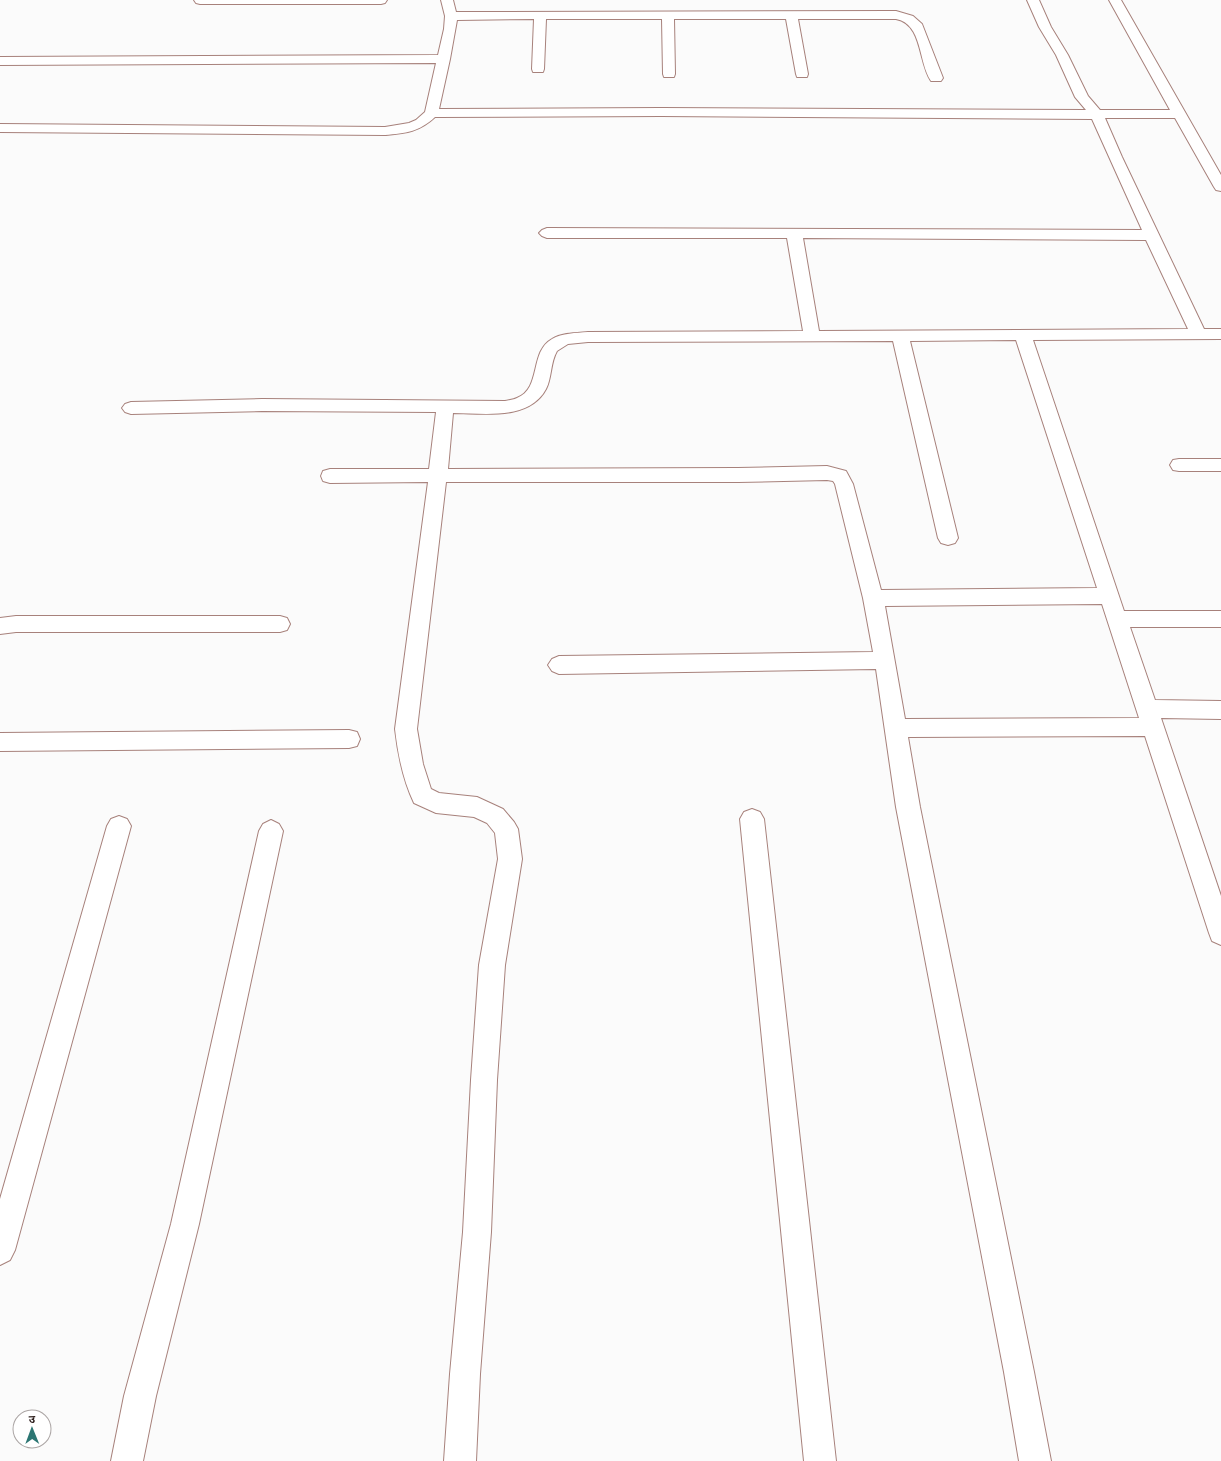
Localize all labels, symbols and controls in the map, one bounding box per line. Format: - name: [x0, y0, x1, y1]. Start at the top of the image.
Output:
- north arrow: [12, 1409, 52, 1449]
- text: उ: [29, 1413, 36, 1426]

